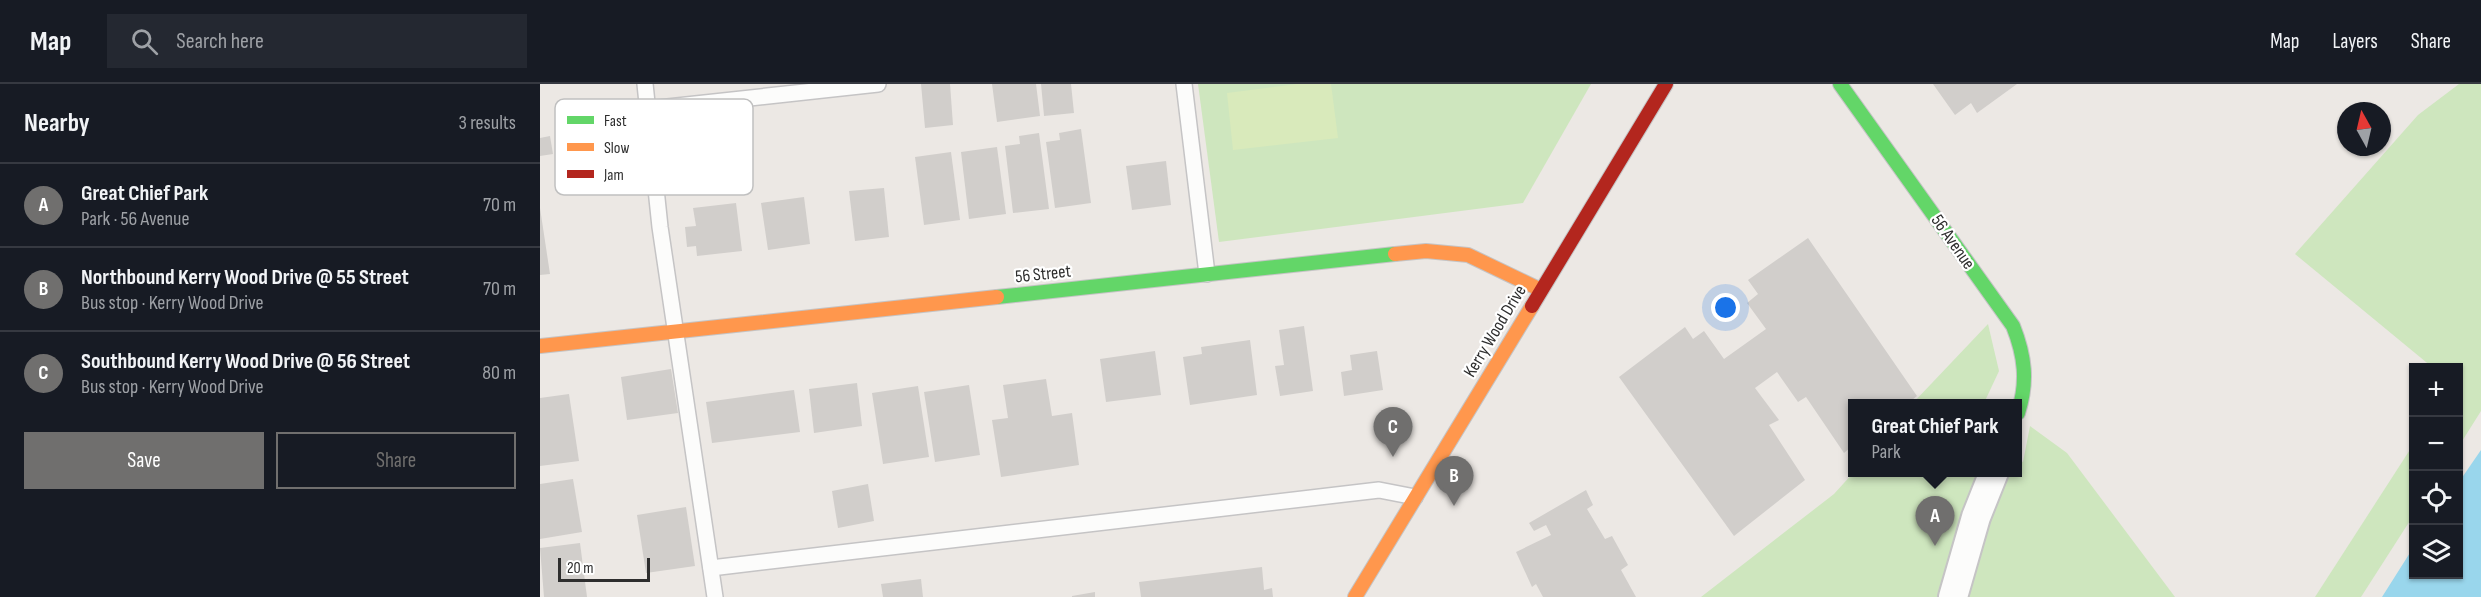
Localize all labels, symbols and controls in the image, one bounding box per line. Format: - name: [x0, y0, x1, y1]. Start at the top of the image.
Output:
- search box: [107, 14, 527, 68]
- text: Map: [30, 25, 71, 58]
- icon: search: [128, 25, 161, 58]
- text: Search here: [176, 28, 264, 55]
- text: Map: [2270, 29, 2299, 54]
- text: Layers: [2332, 29, 2378, 54]
- text: Share: [2411, 29, 2451, 54]
- legend: [555, 99, 753, 195]
- north arrow: [2337, 102, 2391, 156]
- text: Nearby: [24, 108, 90, 139]
- text: 3 results: [459, 111, 516, 135]
- text: Fast: [604, 112, 627, 131]
- text: Slow: [604, 139, 629, 158]
- text: Jam: [603, 166, 624, 185]
- text: Great Chief Park: [81, 180, 208, 207]
- text: A: [39, 193, 48, 217]
- text: 70 m: [483, 193, 516, 217]
- text: Park · 56 Avenue: [81, 207, 189, 231]
- street label: 56 Avenue: [1927, 211, 1979, 273]
- street label: 56 Street: [1014, 261, 1072, 287]
- text: Northbound Kerry Wood Drive @ 55 Street: [81, 264, 409, 291]
- text: B: [39, 277, 48, 301]
- text: 70 m: [483, 277, 516, 301]
- street label: Kerry Wood Drive: [1459, 281, 1531, 381]
- text: Bus stop · Kerry Wood Drive: [81, 291, 264, 315]
- your location: [1711, 293, 1740, 322]
- text: Southbound Kerry Wood Drive @ 56 Street: [81, 348, 410, 375]
- text: C: [38, 361, 49, 385]
- text: 80 m: [482, 361, 516, 385]
- map controls: [2409, 363, 2463, 579]
- button: +: [2409, 363, 2463, 417]
- text: Bus stop · Kerry Wood Drive: [81, 375, 264, 399]
- popup: [1848, 399, 2022, 477]
- pin: C: [1374, 408, 1412, 457]
- text: Great Chief Park: [1871, 413, 1999, 440]
- button: −: [2409, 417, 2463, 471]
- button: Save: [24, 432, 264, 489]
- button: Share: [276, 432, 516, 489]
- text: Park: [1871, 440, 1901, 464]
- pin: B: [1434, 456, 1474, 506]
- button: locate: [2409, 471, 2463, 525]
- pin: A: [1916, 496, 1954, 546]
- button: layers: [2409, 525, 2463, 579]
- scale bar: [558, 555, 650, 582]
- text: 20 m: [567, 559, 594, 578]

